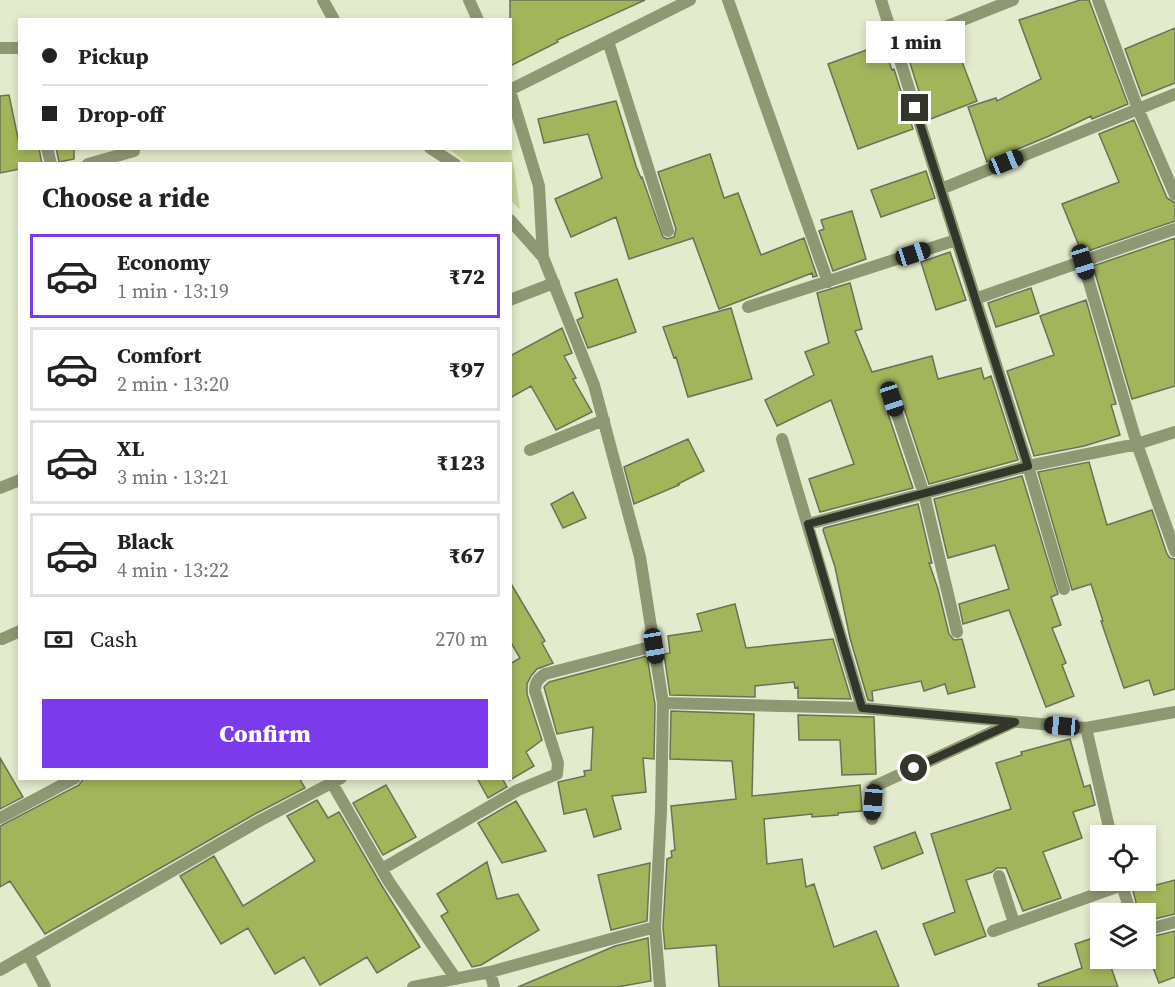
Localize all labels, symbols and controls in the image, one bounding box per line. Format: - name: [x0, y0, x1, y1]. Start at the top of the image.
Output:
- callout: 1 min: [866, 21, 964, 63]
- text: 1 min: [889, 28, 942, 56]
- text: Pickup: [78, 41, 149, 71]
- route end: [901, 94, 928, 121]
- text: Drop-off: [78, 99, 164, 129]
- car: [986, 147, 1026, 177]
- text: Choose a ride: [42, 179, 210, 216]
- car: [893, 240, 933, 268]
- car: [1069, 242, 1097, 282]
- text: Economy: [117, 247, 211, 277]
- icon: car: [45, 249, 99, 303]
- text: ₹72: [449, 261, 485, 291]
- text: 1 min · 13:19: [117, 277, 229, 305]
- text: Comfort: [117, 340, 201, 370]
- icon: car: [45, 342, 99, 396]
- text: ₹97: [449, 354, 485, 384]
- text: 2 min · 13:20: [117, 370, 229, 398]
- car: [878, 379, 906, 419]
- text: XL: [117, 433, 144, 463]
- icon: car: [45, 435, 99, 489]
- text: ₹123: [437, 447, 485, 477]
- text: 3 min · 13:21: [117, 463, 229, 491]
- text: Black: [117, 526, 174, 556]
- icon: car: [45, 528, 99, 582]
- text: ₹67: [449, 540, 485, 570]
- text: 4 min · 13:22: [117, 556, 229, 584]
- icon: cash: [42, 623, 75, 656]
- text: Cash: [90, 624, 138, 654]
- text: 270 m: [435, 625, 488, 653]
- car: [642, 627, 666, 665]
- button: Confirm: [42, 699, 488, 768]
- car: [1043, 715, 1081, 737]
- route start: [900, 754, 927, 781]
- car: [862, 783, 884, 821]
- map controls: [1090, 825, 1156, 969]
- button: locate: [1090, 825, 1156, 891]
- button: layers: [1090, 903, 1156, 969]

